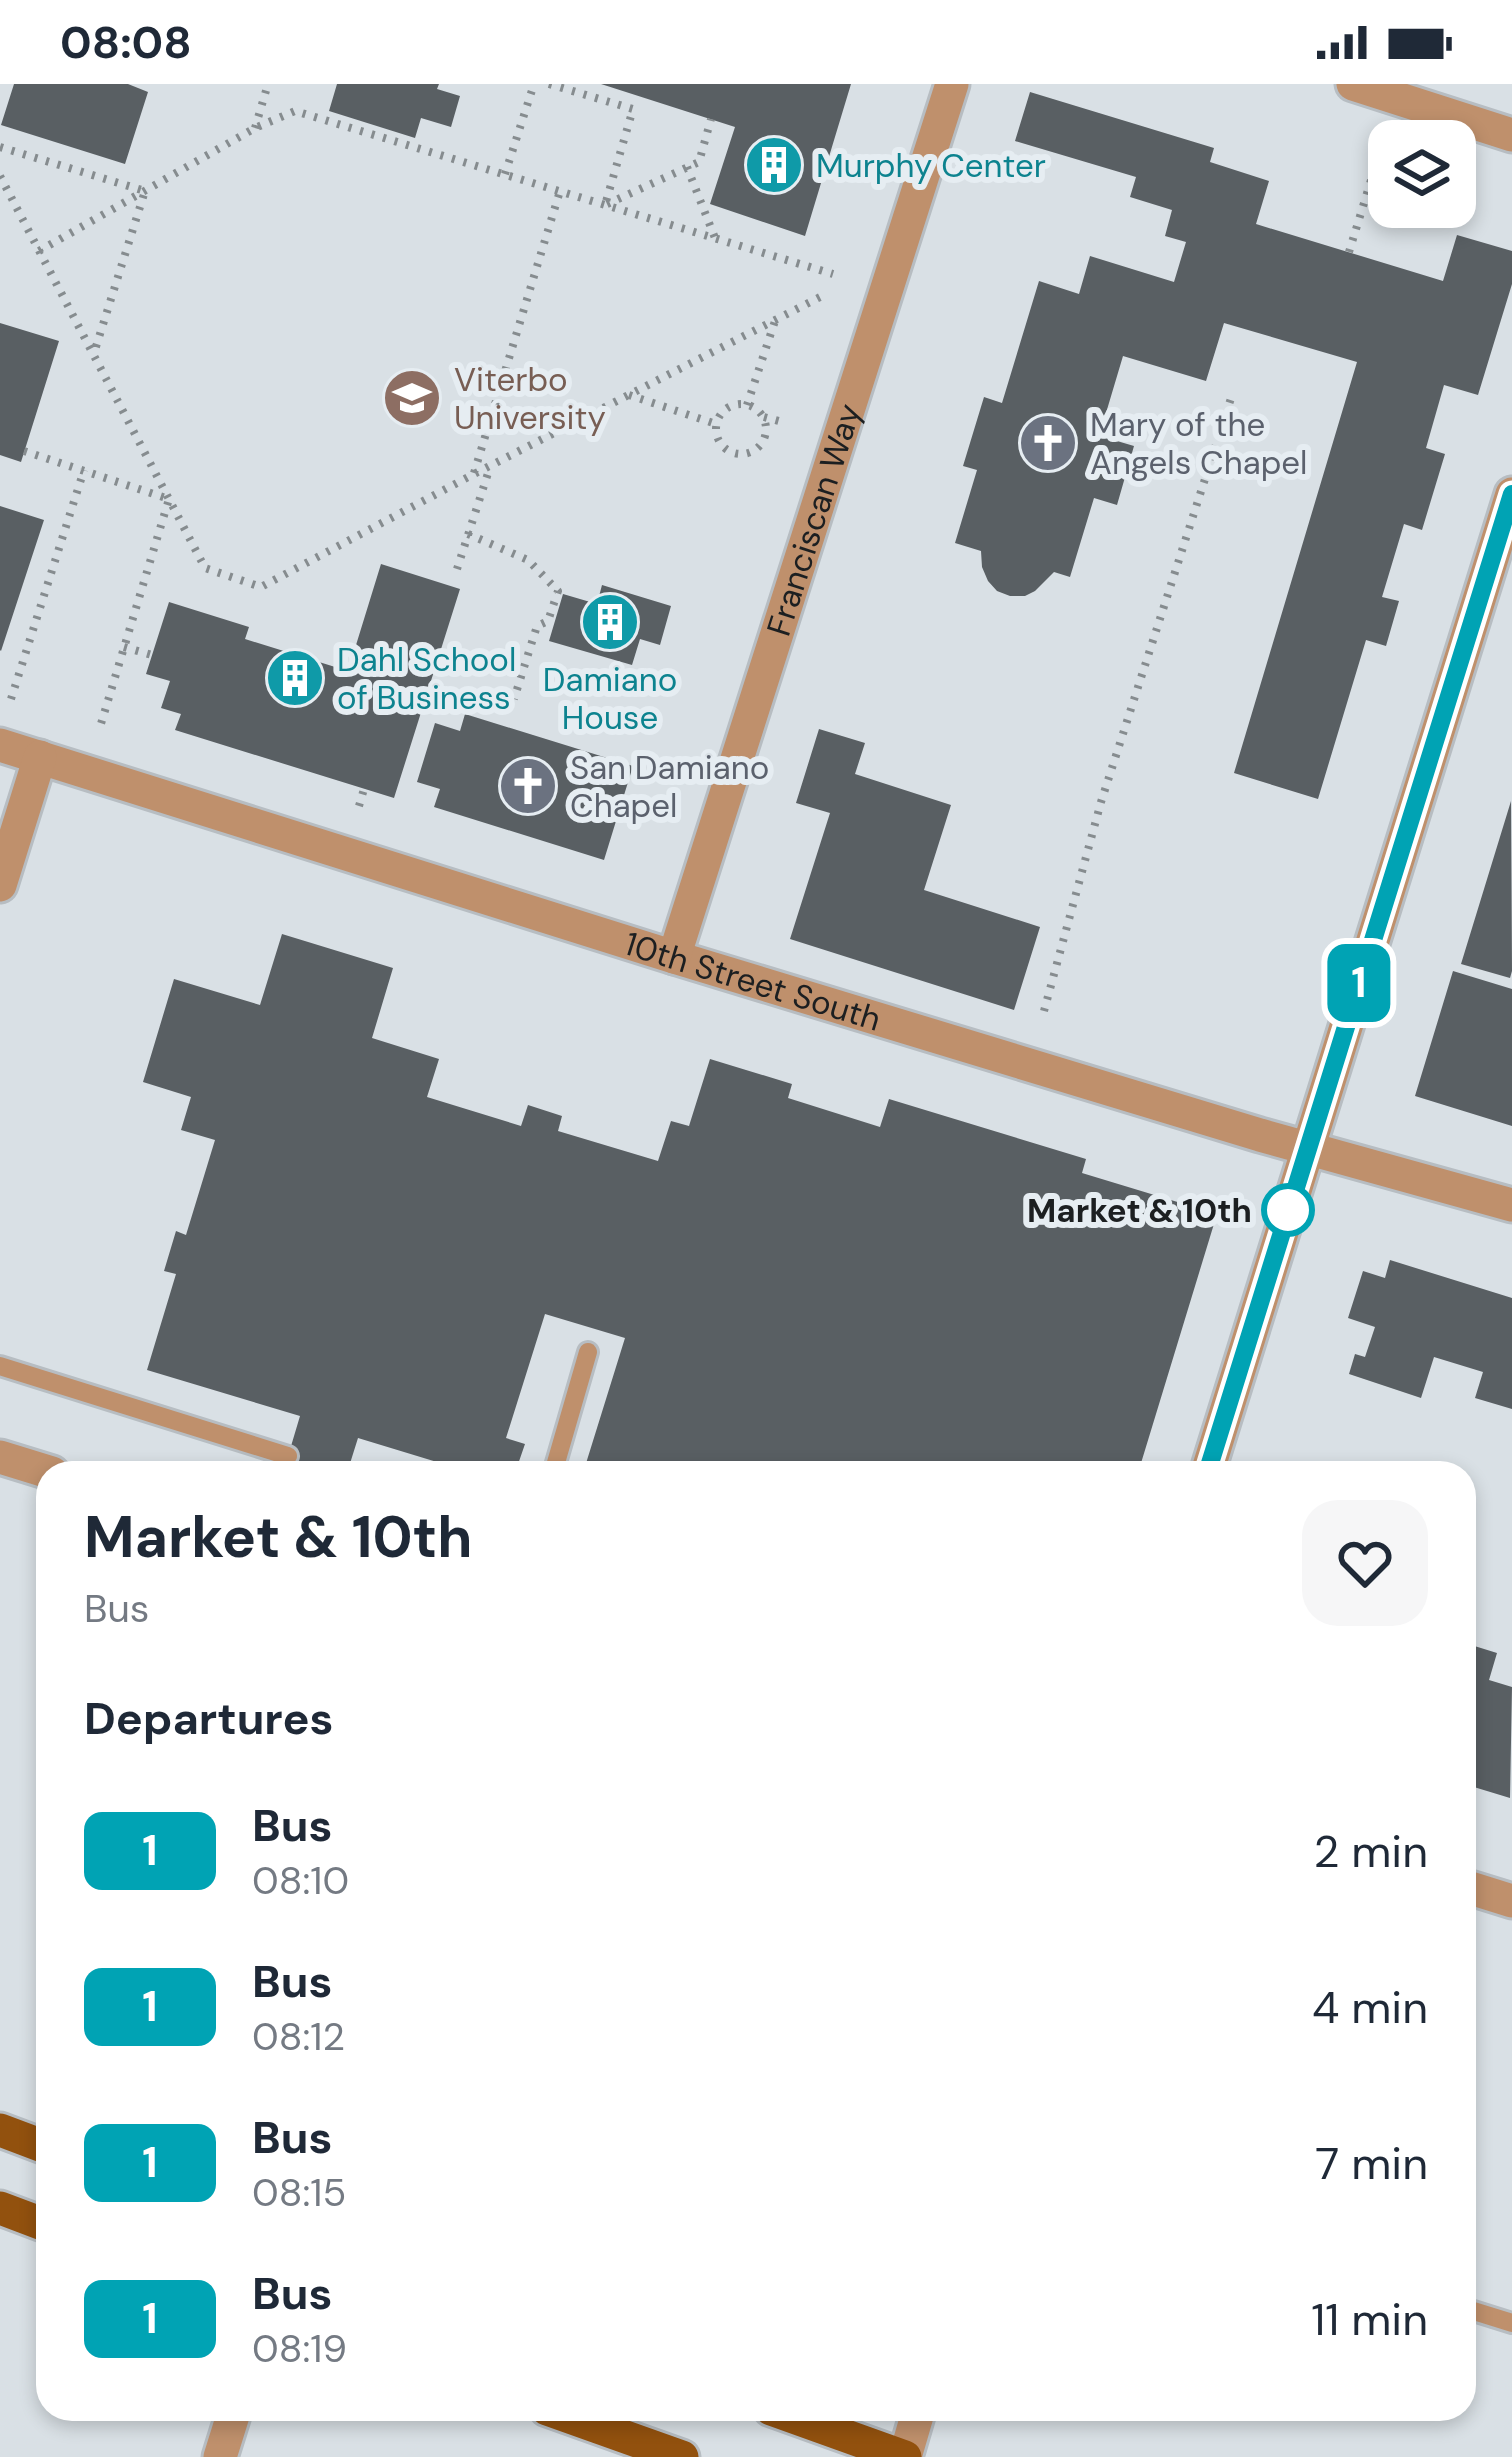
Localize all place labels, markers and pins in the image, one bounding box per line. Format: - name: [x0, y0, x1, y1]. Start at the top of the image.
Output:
- building icon: Murphy Center: [743, 134, 805, 196]
- place label: Murphy Center: [816, 144, 1046, 187]
- place label: Viterbo University: [454, 358, 606, 439]
- school or university icon: Viterbo University: [381, 367, 443, 429]
- place label: Mary of the Angels Chapel: [1090, 403, 1307, 484]
- church icon: Mary of the Angels Chapel: [1017, 412, 1079, 474]
- building icon: Damiano House: [579, 591, 641, 653]
- place label: Dahl School of Business: [337, 638, 516, 719]
- building icon: Dahl School of Business: [264, 647, 326, 709]
- place label: Damiano House: [543, 658, 677, 739]
- place label: San Damiano Chapel: [570, 746, 769, 827]
- church icon: San Damiano Chapel: [497, 755, 559, 817]
- marker: Market & 10th: [1263, 1185, 1313, 1235]
- place label: Market & 10th: [1027, 1189, 1252, 1232]

